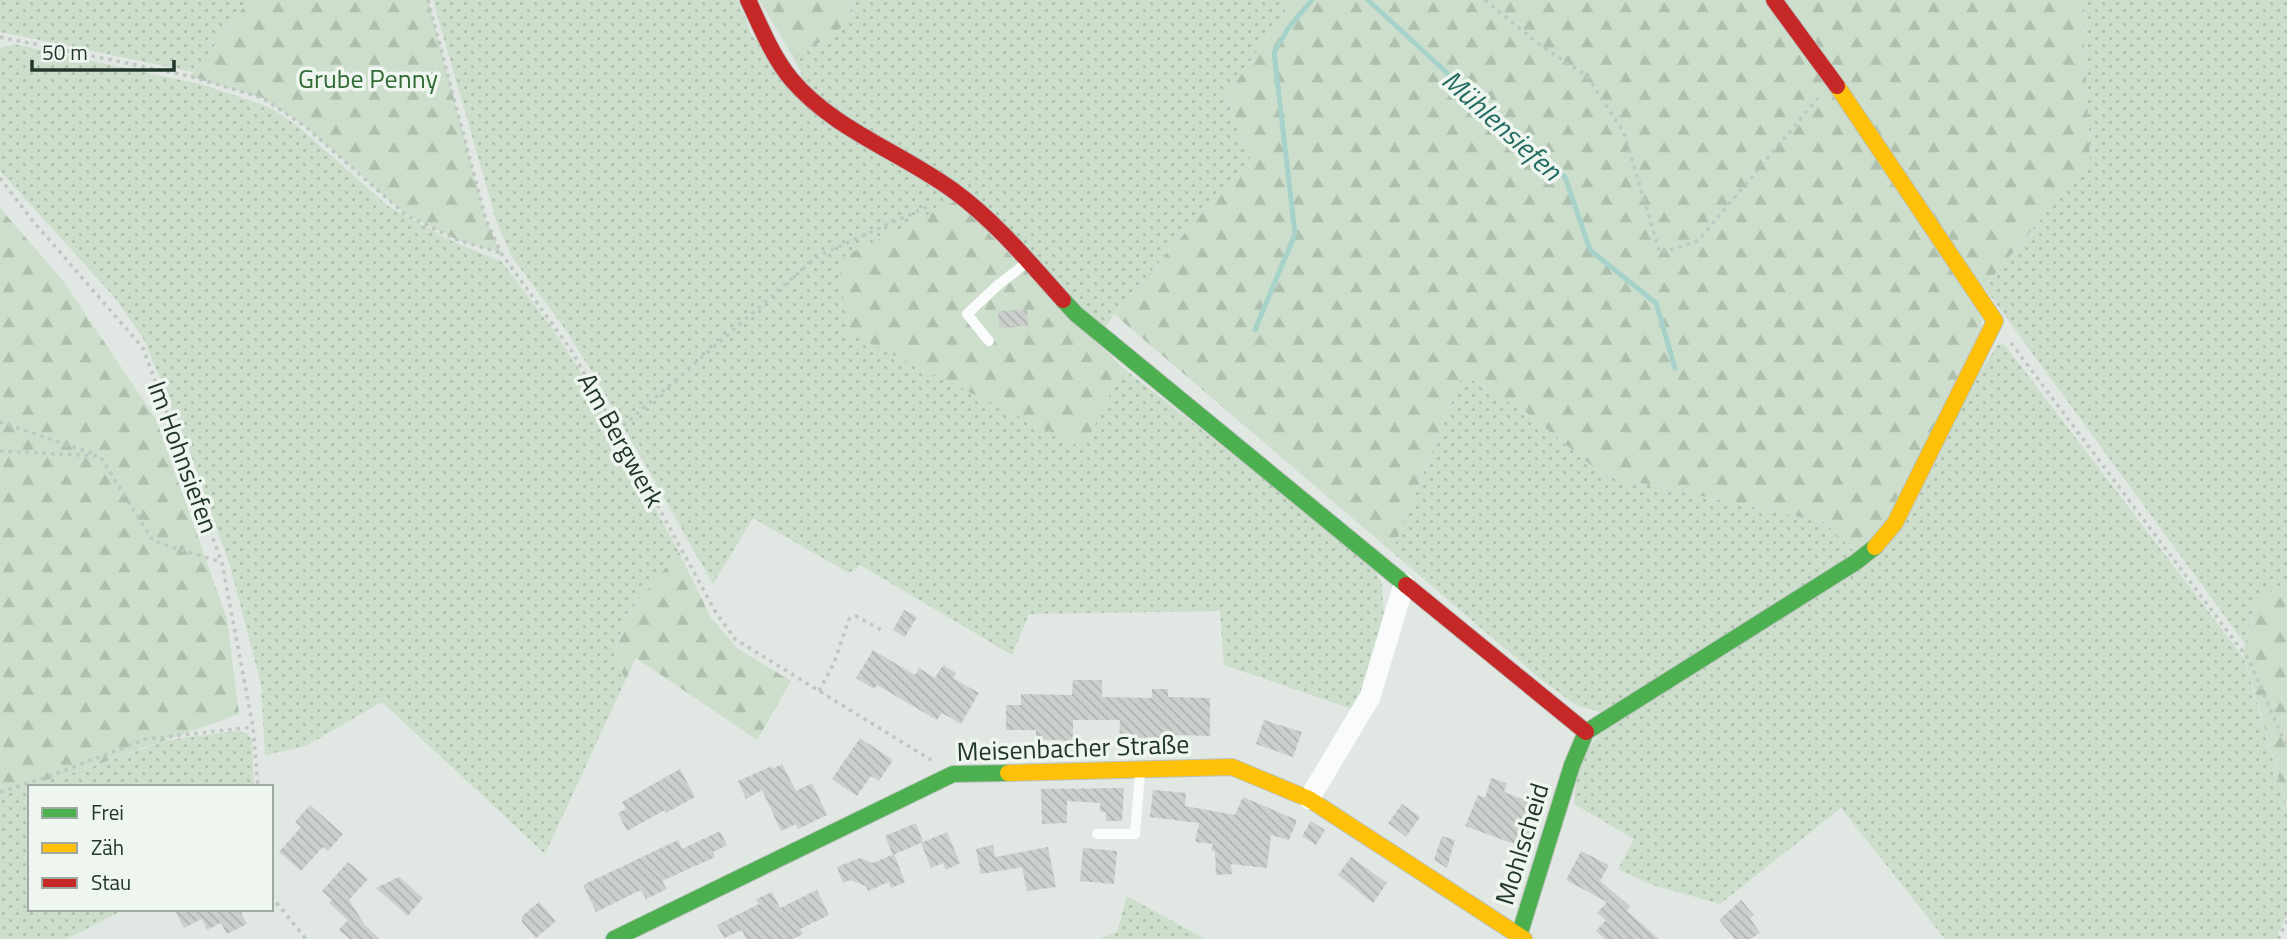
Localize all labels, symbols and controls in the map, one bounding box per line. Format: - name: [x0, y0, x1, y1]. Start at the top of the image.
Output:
- scale bar: [32, 28, 173, 72]
- text: 50 m: [42, 36, 88, 68]
- park label: Grube Penny: [298, 59, 438, 98]
- water label: Mühlensiefen: [1433, 59, 1573, 191]
- street label: Am Bergwerk: [568, 365, 675, 514]
- street label: Im Hohnsiefen: [138, 375, 229, 538]
- street label: Meisenbacher Straße: [956, 724, 1190, 771]
- street label: Mohlscheid: [1485, 778, 1558, 910]
- legend: [28, 785, 273, 911]
- text: Frei: [91, 796, 124, 828]
- text: Zäh: [91, 831, 124, 863]
- text: Stau: [91, 866, 131, 898]

